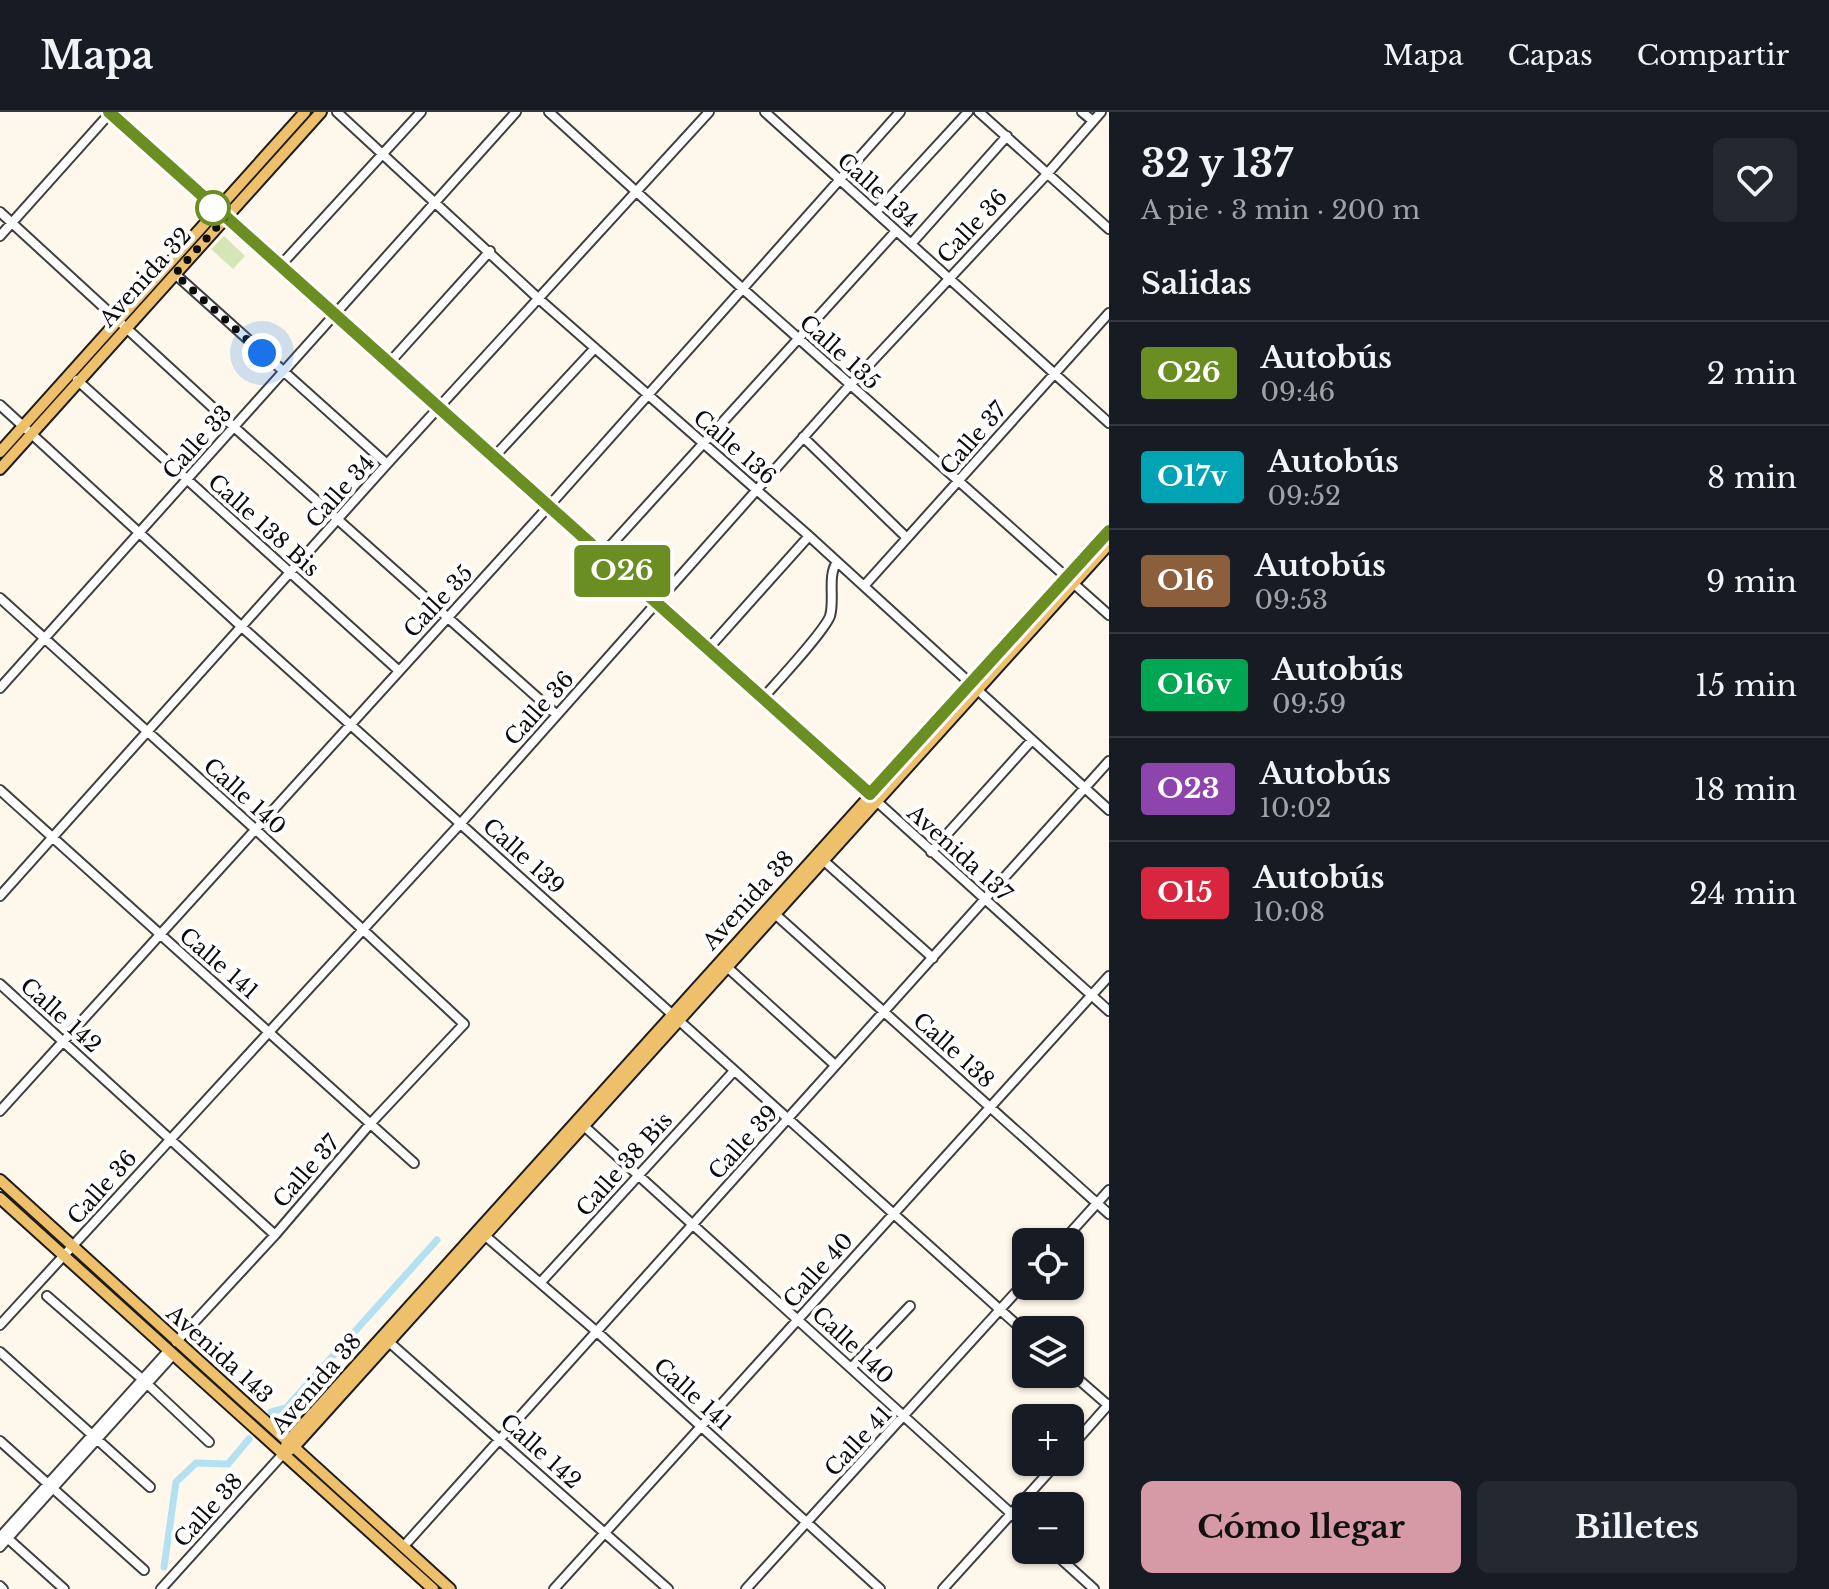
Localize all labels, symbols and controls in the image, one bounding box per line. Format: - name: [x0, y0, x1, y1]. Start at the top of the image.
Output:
- text: Mapa: [40, 32, 154, 79]
- text: Mapa: [1383, 38, 1464, 73]
- text: Capas: [1508, 38, 1593, 73]
- text: Compartir: [1637, 38, 1789, 73]
- button: heart: [1713, 138, 1797, 222]
- text: 32 y 137: [1141, 140, 1293, 187]
- street label: Calle 134: [832, 147, 924, 234]
- street label: Calle 36: [932, 184, 1013, 269]
- unlabelled marker: [196, 191, 230, 225]
- text: A pie · 3 min · 200 m: [1141, 194, 1420, 226]
- street label: Avenida 32: [93, 222, 197, 333]
- text: Salidas: [1141, 265, 1252, 302]
- street label: Calle 135: [794, 309, 885, 395]
- your location: [242, 333, 282, 373]
- text: Autobús: [1261, 339, 1392, 376]
- text: O26: [1157, 355, 1221, 390]
- text: 2 min: [1707, 355, 1797, 392]
- text: 09:46: [1261, 376, 1335, 408]
- street label: Calle 37: [934, 396, 1013, 480]
- street label: Calle 33: [157, 400, 238, 485]
- street label: Calle 136: [688, 404, 781, 491]
- text: Autobús: [1268, 443, 1399, 480]
- street label: Calle 34: [300, 449, 380, 534]
- text: O17v: [1157, 459, 1228, 494]
- text: 8 min: [1707, 459, 1797, 496]
- street label: Calle 138 Bis: [202, 468, 325, 582]
- text: 09:52: [1268, 480, 1341, 512]
- line badge: O26: [576, 545, 668, 597]
- text: Autobús: [1254, 547, 1386, 584]
- text: O26: [590, 553, 654, 588]
- street label: Calle 35: [398, 560, 479, 643]
- text: O16: [1157, 563, 1214, 598]
- text: 9 min: [1706, 563, 1797, 600]
- text: 09:53: [1254, 584, 1328, 616]
- text: Autobús: [1272, 651, 1403, 688]
- street label: Calle 36: [499, 666, 580, 751]
- text: O16v: [1157, 667, 1232, 702]
- text: 15 min: [1695, 667, 1797, 704]
- text: 09:59: [1272, 688, 1346, 720]
- street label: Calle 140: [198, 752, 291, 840]
- text: Autobús: [1259, 755, 1391, 792]
- text: O23: [1157, 771, 1219, 806]
- text: 18 min: [1694, 771, 1797, 808]
- text: 10:02: [1259, 792, 1332, 824]
- street label: Avenida 137: [901, 799, 1018, 908]
- street label: Calle 139: [477, 813, 570, 900]
- street label: Avenida 38: [696, 845, 800, 956]
- text: Autobús: [1253, 859, 1385, 896]
- text: O15: [1157, 875, 1213, 910]
- text: 24 min: [1689, 875, 1797, 912]
- text: 10:08: [1253, 896, 1325, 928]
- street label: Calle 141: [174, 922, 264, 1005]
- street label: Calle 142: [15, 972, 107, 1059]
- street label: Calle 138: [908, 1007, 1000, 1094]
- street label: Calle 39: [703, 1100, 784, 1185]
- street label: Calle 38 Bis: [571, 1107, 678, 1222]
- street label: Calle 37: [267, 1129, 346, 1213]
- street label: Calle 36: [62, 1145, 143, 1230]
- street label: Calle 40: [778, 1227, 859, 1313]
- map controls: [1012, 1228, 1084, 1564]
- button: locate: [1012, 1228, 1084, 1300]
- street label: Avenida 143: [160, 1299, 278, 1409]
- street label: Calle 140: [806, 1301, 899, 1390]
- button: layers: [1012, 1316, 1084, 1388]
- street label: Avenida 38: [265, 1328, 367, 1440]
- street label: Calle 141: [648, 1352, 737, 1436]
- street label: Calle 41: [819, 1401, 897, 1482]
- button: +: [1012, 1404, 1084, 1476]
- street label: Calle 142: [495, 1408, 587, 1495]
- street label: Calle 38: [168, 1468, 248, 1553]
- button: Cómo llegar: [1141, 1481, 1461, 1573]
- button: Billetes: [1477, 1481, 1797, 1573]
- button: −: [1012, 1492, 1084, 1564]

